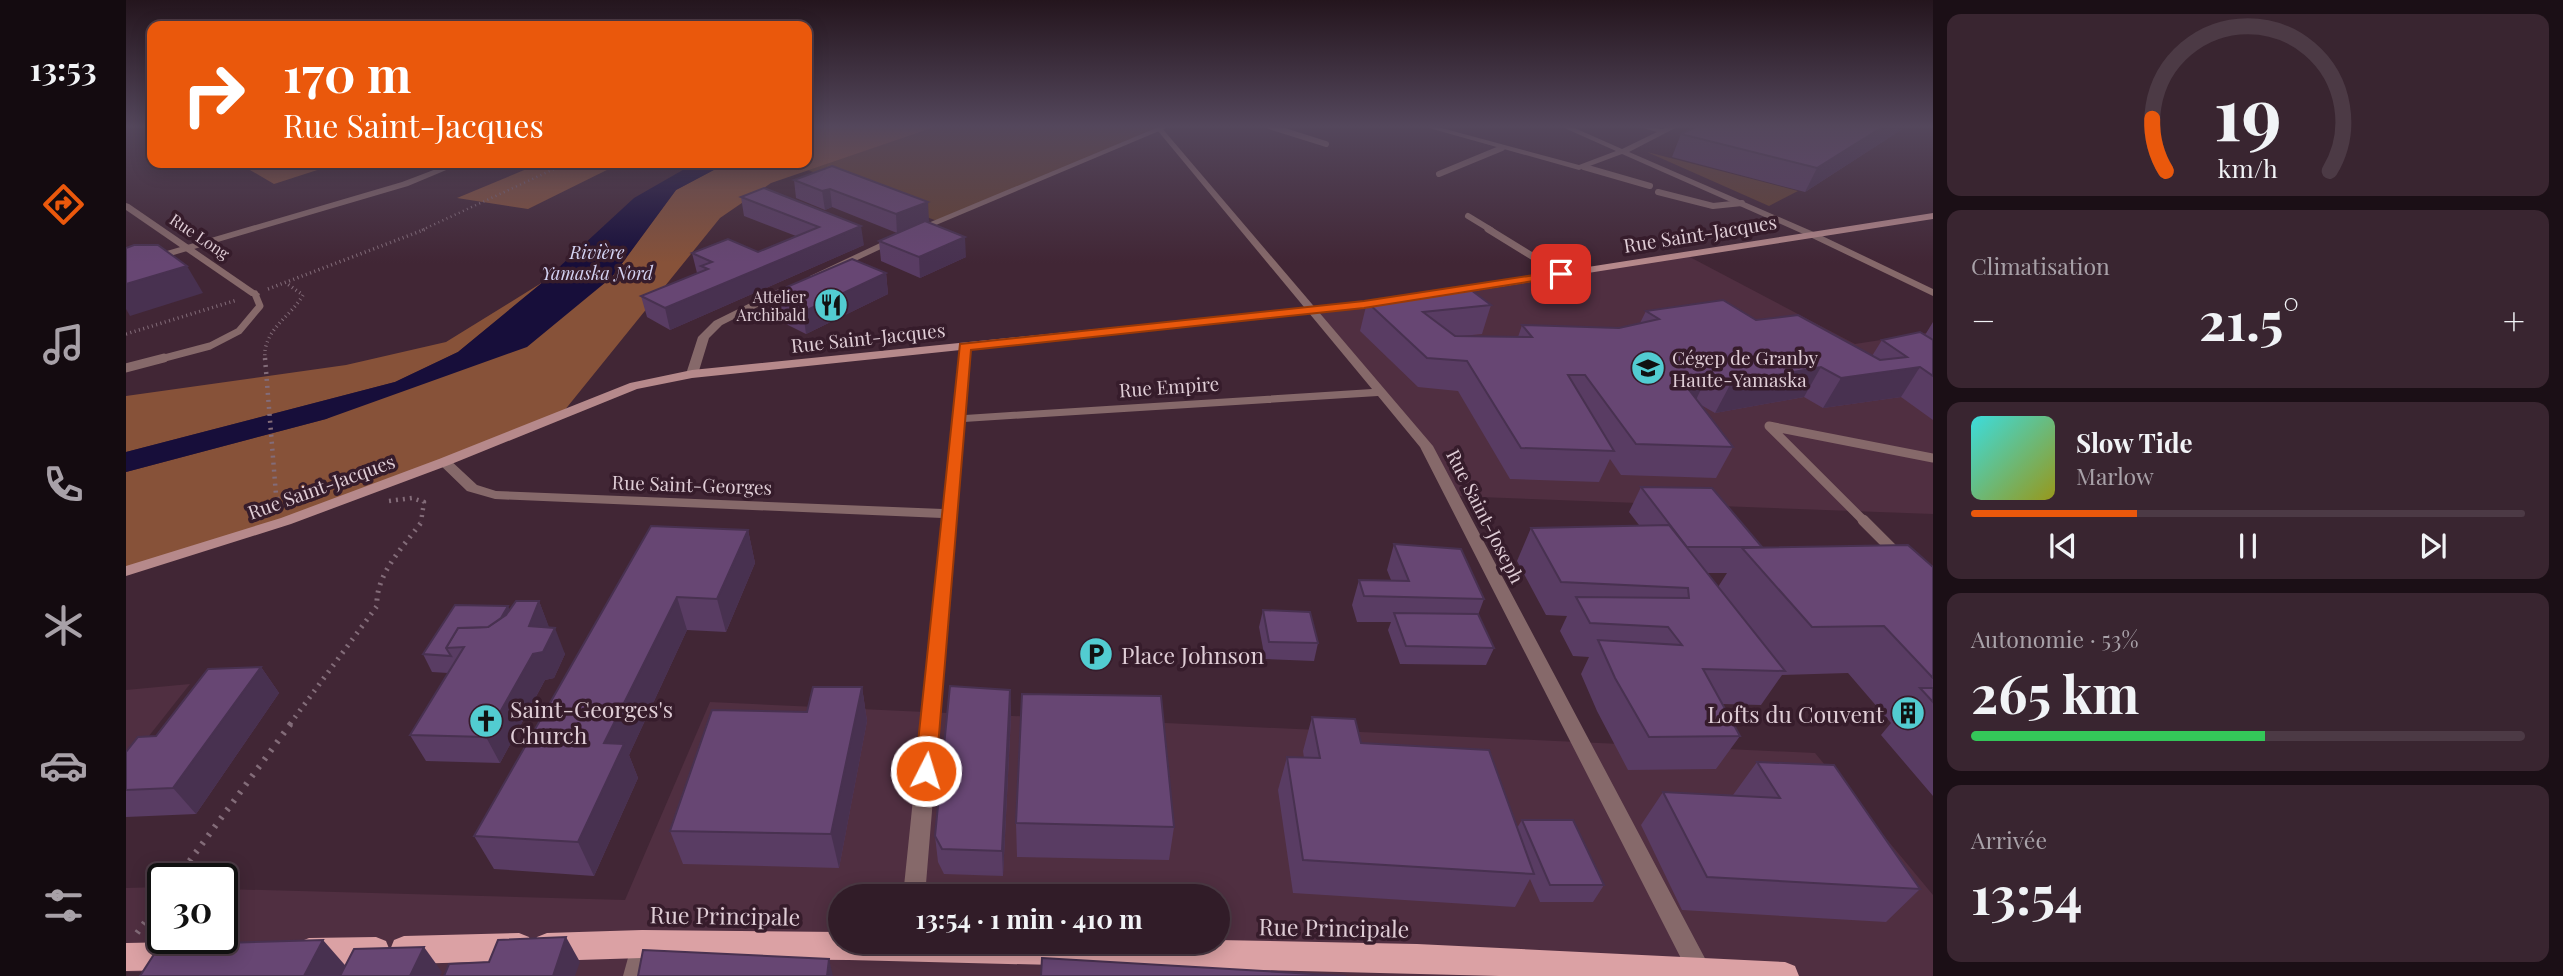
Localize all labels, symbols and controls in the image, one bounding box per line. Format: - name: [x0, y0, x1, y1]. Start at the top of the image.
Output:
- text: 170 m: [283, 40, 411, 105]
- text: 13:53: [29, 46, 97, 89]
- icon: right: [168, 49, 259, 140]
- text: 19: [2214, 62, 2282, 159]
- text: Rue Saint-Jacques: [283, 103, 544, 146]
- text: km/h: [2218, 151, 2278, 184]
- icon: directions: [39, 180, 88, 229]
- street label: Rue Long: [166, 208, 234, 264]
- street label: Rue Saint-Jacques: [1621, 208, 1779, 258]
- water label: Rivière Yamaska Nord: [541, 240, 654, 285]
- pin: [1531, 244, 1591, 304]
- text: Climatisation: [1971, 250, 2110, 281]
- icon: arrive: [1542, 255, 1580, 293]
- text: 21.5°: [2199, 285, 2299, 354]
- place label: Attelier Archibald: [736, 286, 806, 325]
- restaurant icon: Attelier Archibald: [812, 286, 850, 324]
- text: −: [1971, 294, 1996, 345]
- text: +: [2503, 294, 2525, 345]
- street label: Rue Saint-Jacques: [790, 316, 946, 358]
- icon: music: [39, 320, 88, 369]
- place label: Cégep de Granby Haute-Yamaska: [1672, 344, 1818, 392]
- school or university icon: Cégep de Granby Haute-Yamaska: [1629, 349, 1667, 387]
- street label: Rue Empire: [1118, 370, 1220, 402]
- text: Slow Tide: [2076, 425, 2193, 460]
- street label: Rue Saint-Joseph: [1441, 445, 1531, 587]
- street label: Rue Saint-Jacques: [244, 447, 398, 525]
- icon: phone: [39, 460, 88, 509]
- text: Marlow: [2076, 460, 2154, 491]
- street label: Rue Saint-Georges: [611, 468, 773, 500]
- icon: previous: [2044, 527, 2082, 565]
- icon: pause: [2229, 527, 2267, 565]
- icon: next: [2414, 527, 2452, 565]
- icon: climate: [39, 601, 88, 650]
- text: Autonomie · 53%: [1971, 623, 2139, 654]
- parking icon: Place Johnson: [1077, 635, 1115, 673]
- place label: Place Johnson: [1121, 639, 1264, 670]
- text: 265 km: [1971, 658, 2139, 727]
- place label: Saint-Georges's Church: [510, 693, 673, 750]
- building icon: Lofts du Couvent: [1889, 694, 1927, 732]
- place label: Lofts du Couvent: [1707, 698, 1885, 729]
- church icon: Saint-Georges's Church: [467, 702, 505, 740]
- position arrow: [889, 734, 963, 808]
- icon: car: [39, 741, 88, 790]
- text: Arrivée: [1971, 824, 2047, 855]
- text: 13:54: [1971, 859, 2082, 928]
- speed limit sign: 30: [147, 863, 238, 954]
- icon: filters: [39, 881, 88, 930]
- street label: Rue Principale: [649, 898, 801, 932]
- text: 13:54 · 1 min · 410 m: [915, 901, 1143, 936]
- street label: Rue Principale: [1258, 910, 1410, 944]

